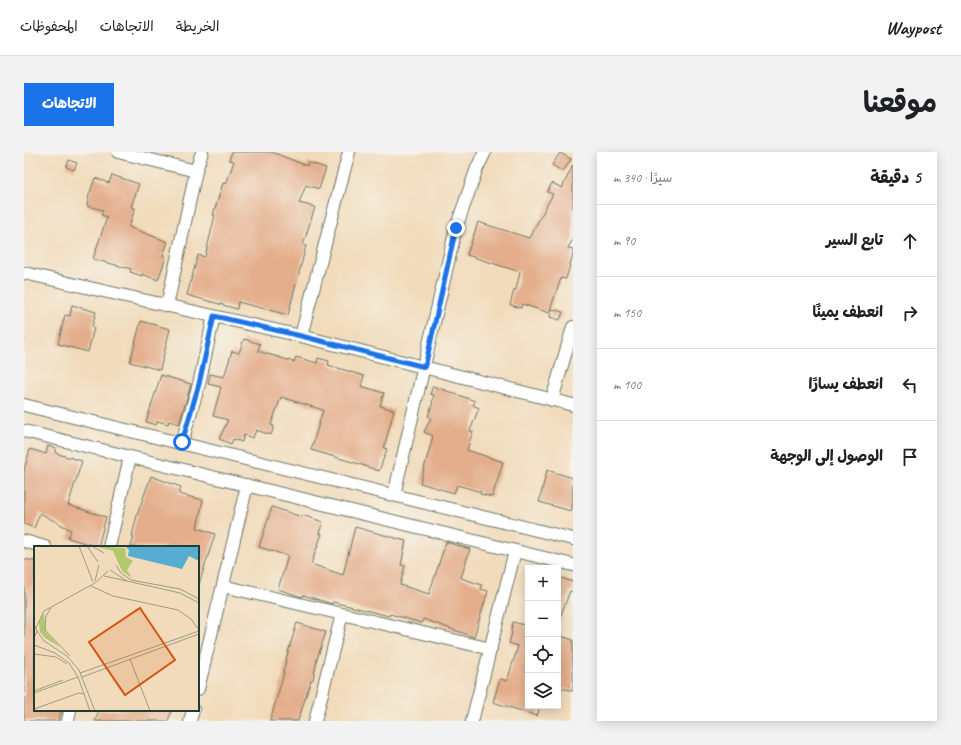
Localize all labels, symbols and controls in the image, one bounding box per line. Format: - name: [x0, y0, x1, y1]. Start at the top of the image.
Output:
- text: Waypost: [886, 16, 941, 40]
- text: المحفوظات: [20, 18, 78, 35]
- text: الاتجاهات: [100, 18, 154, 35]
- text: الخريطة: [176, 18, 219, 35]
- button: الاتجاهات: [24, 83, 114, 126]
- text: موقعنا: [863, 85, 937, 120]
- text: 5 دقيقة: [870, 167, 921, 188]
- text: سيرًا · 340 m: [613, 170, 672, 186]
- route end: [447, 219, 465, 237]
- icon: ahead: [899, 230, 921, 252]
- text: تابع السير: [826, 231, 883, 250]
- text: 90 m: [613, 233, 635, 249]
- icon: right: [899, 302, 921, 324]
- text: انعطف يمينًا: [812, 303, 883, 322]
- text: 150 m: [613, 305, 641, 321]
- icon: left: [899, 374, 921, 396]
- text: انعطف يسارًا: [808, 375, 883, 394]
- text: 100 m: [613, 377, 641, 393]
- route start: [173, 433, 191, 451]
- icon: arrive: [899, 446, 921, 468]
- text: الوصول إلى الوجهة: [770, 447, 883, 466]
- inset map: [34, 546, 199, 711]
- map controls: [525, 565, 561, 709]
- button: +: [525, 565, 561, 601]
- button: −: [525, 601, 561, 637]
- button: locate: [525, 637, 561, 673]
- button: layers: [525, 673, 561, 709]

